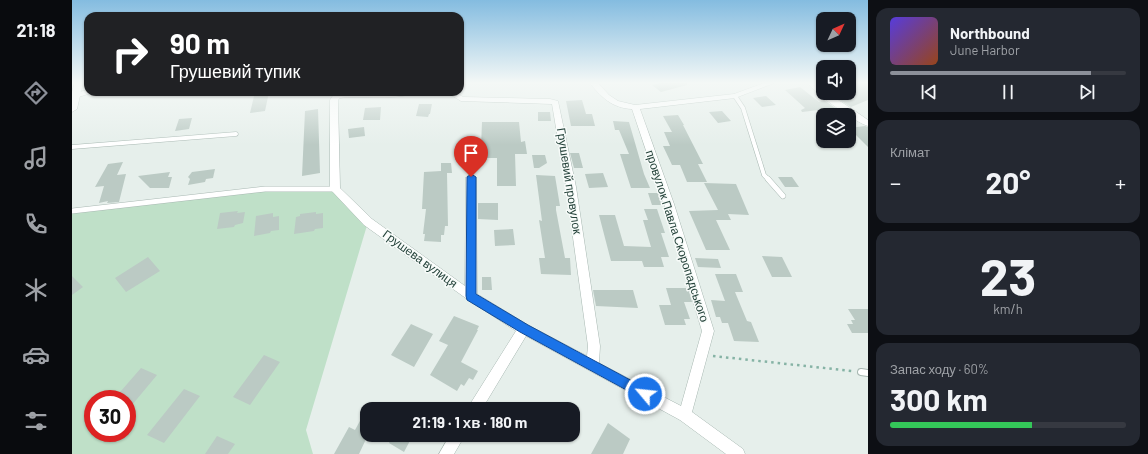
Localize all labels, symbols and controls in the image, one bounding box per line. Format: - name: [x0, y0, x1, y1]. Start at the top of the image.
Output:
- north arrow: [816, 12, 856, 52]
- map controls: [816, 12, 856, 148]
- text: 21:18: [16, 19, 56, 41]
- text: Northbound: [950, 24, 1030, 42]
- text: 90 m: [170, 26, 230, 60]
- icon: right: [104, 28, 156, 80]
- text: June Harbor: [950, 42, 1020, 58]
- text: Грушевий тупик: [170, 60, 300, 82]
- button: sound: [816, 60, 856, 100]
- icon: directions: [22, 79, 50, 107]
- icon: previous: [918, 81, 940, 103]
- icon: pause: [997, 81, 1019, 103]
- icon: next: [1076, 81, 1098, 103]
- button: layers: [816, 108, 856, 148]
- street label: Грушевий провулок: [554, 127, 585, 236]
- pin: [454, 136, 488, 177]
- icon: arrive: [460, 142, 482, 164]
- icon: music: [22, 144, 50, 172]
- text: Клімат: [890, 144, 930, 160]
- street label: провулок Павла Скоропадського: [643, 148, 713, 324]
- text: 20°: [985, 164, 1031, 200]
- text: −: [890, 169, 901, 195]
- text: +: [1115, 169, 1126, 195]
- icon: phone: [22, 210, 50, 238]
- street label: Грушева вулиця: [380, 226, 461, 291]
- text: 23: [980, 244, 1036, 306]
- icon: climate: [22, 276, 50, 304]
- text: km/h: [993, 301, 1023, 317]
- icon: car: [22, 341, 50, 369]
- text: Запас ходу · 60%: [890, 361, 989, 377]
- position arrow: [624, 373, 666, 415]
- text: 300 km: [890, 381, 987, 417]
- speed limit sign: 30: [84, 390, 136, 442]
- icon: filters: [22, 407, 50, 435]
- text: 21:19 · 1 хв · 180 m: [413, 413, 527, 431]

